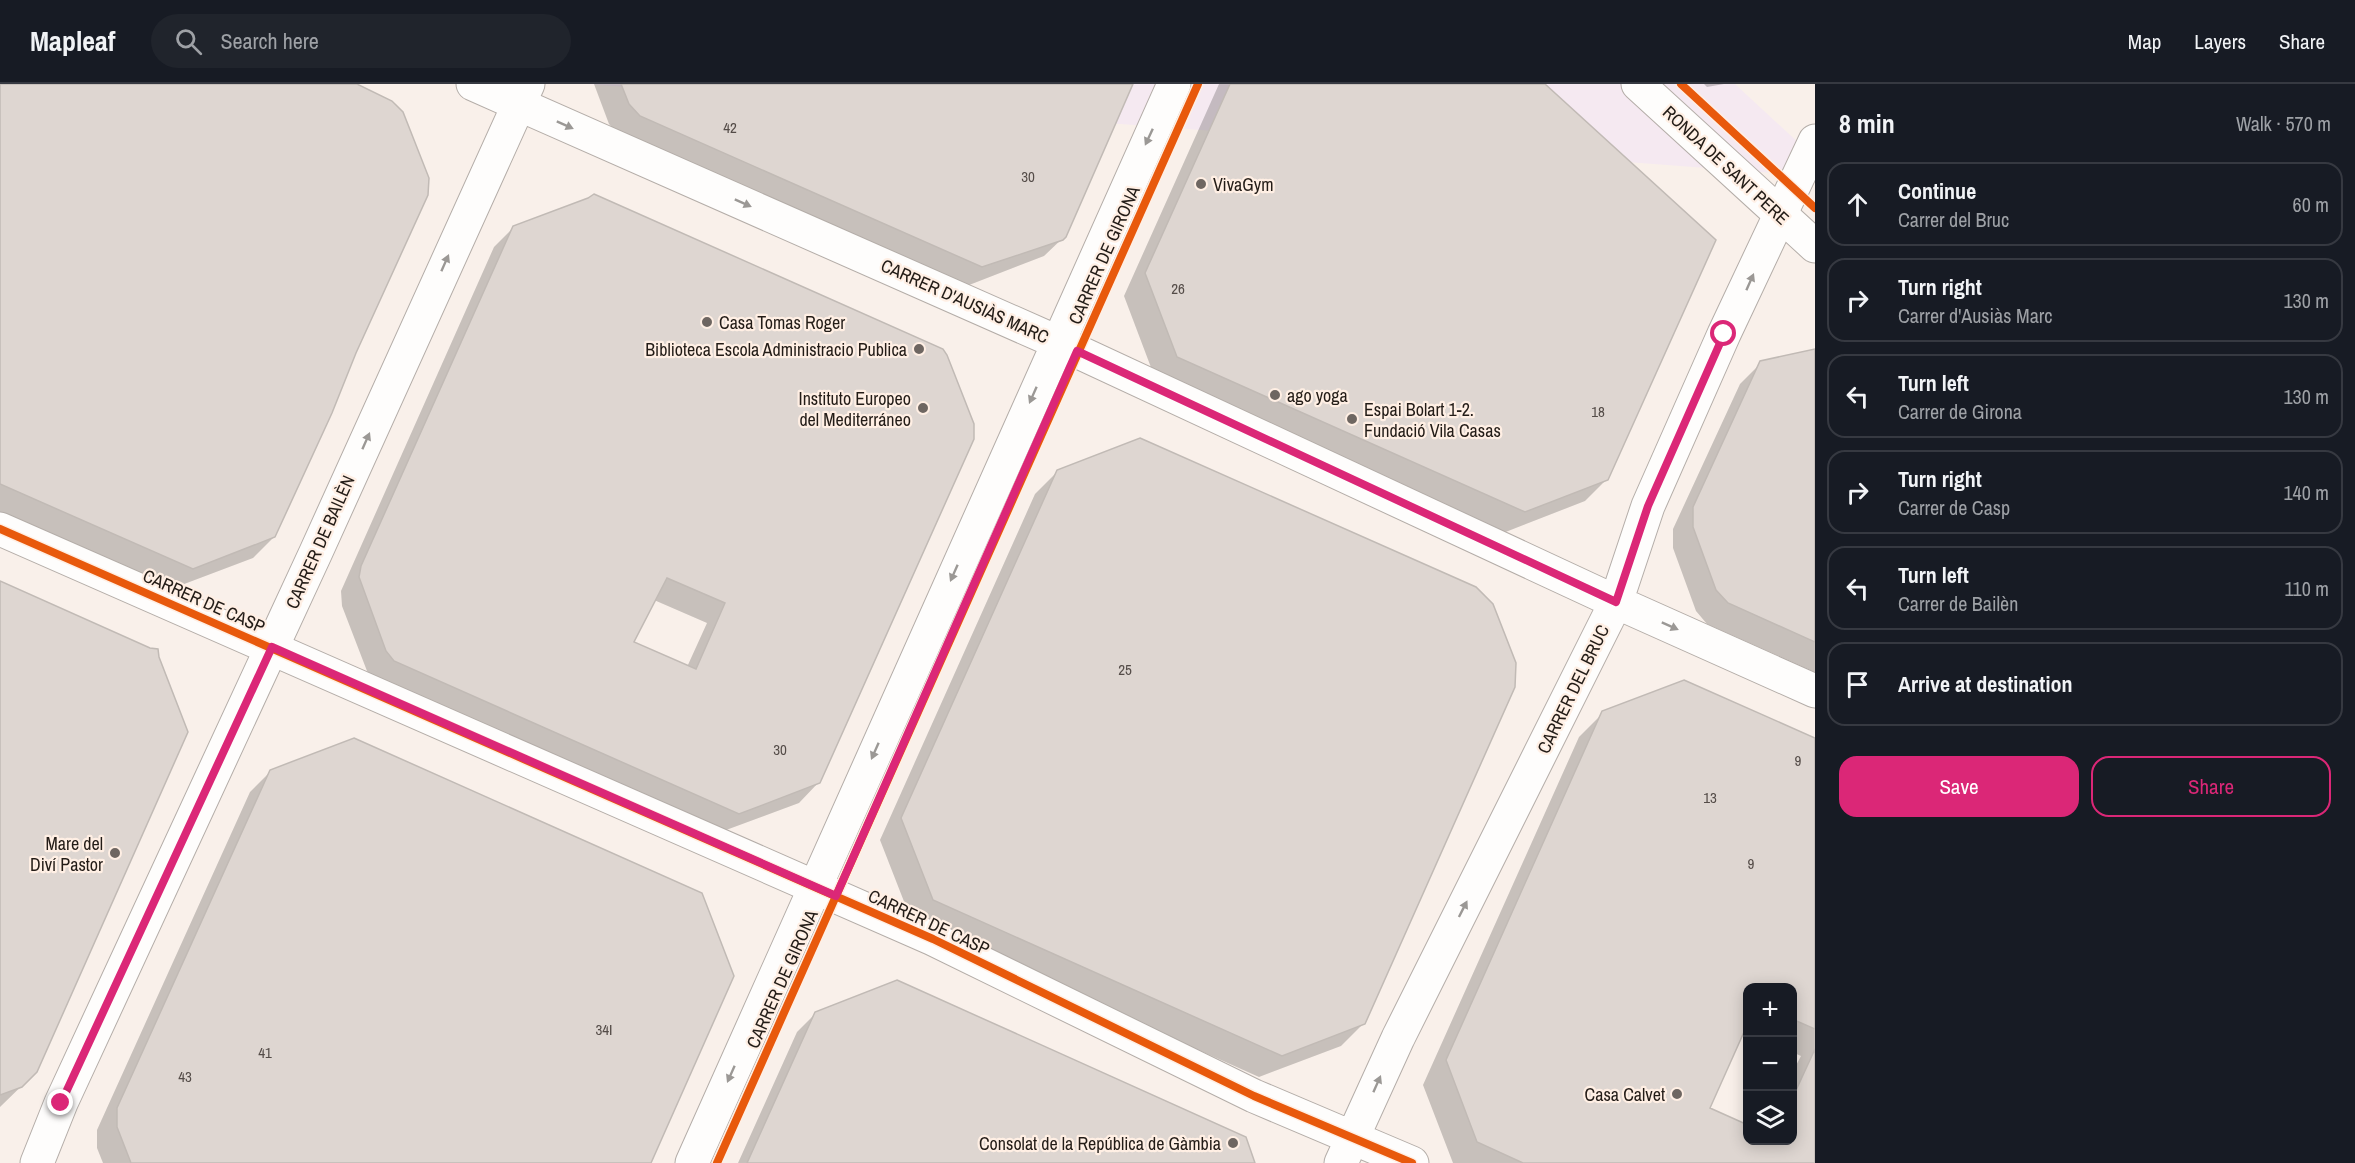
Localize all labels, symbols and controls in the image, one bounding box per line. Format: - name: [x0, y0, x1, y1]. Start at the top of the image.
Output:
- search box: [151, 14, 571, 68]
- text: Mapleaf: [30, 22, 115, 60]
- icon: search: [172, 25, 205, 58]
- text: Search here: [220, 26, 319, 56]
- text: Map: [2128, 27, 2161, 56]
- text: Layers: [2194, 27, 2246, 56]
- text: Share: [2279, 27, 2325, 56]
- street label: RONDA DE SANT PERE: [1657, 100, 1795, 230]
- text: 8 min: [1839, 106, 1895, 141]
- text: Walk · 570 m: [2236, 110, 2331, 137]
- house number: 42: [723, 117, 737, 138]
- one-way arrow: [556, 120, 573, 129]
- one-way arrow: [1145, 129, 1154, 146]
- house number: 30: [1021, 166, 1035, 187]
- place label: VivaGym: [1213, 172, 1273, 197]
- text: Continue: [1898, 176, 1976, 206]
- marker: VivaGym: [1194, 177, 1208, 191]
- street label: CARRER DE GIRONA: [1062, 182, 1146, 328]
- icon: ahead: [1841, 188, 1874, 221]
- text: 60 m: [2293, 191, 2329, 218]
- one-way arrow: [734, 199, 751, 208]
- text: Carrer del Bruc: [1898, 206, 2009, 233]
- street label: CARRER D'AUSIÀS MARC: [877, 253, 1053, 349]
- one-way arrow: [441, 254, 451, 272]
- text: Turn right: [1898, 272, 1982, 302]
- one-way arrow: [1745, 273, 1754, 290]
- house number: 26: [1171, 278, 1185, 299]
- icon: right: [1841, 284, 1874, 317]
- text: 130 m: [2283, 287, 2329, 314]
- text: Carrer d'Ausiàs Marc: [1898, 302, 2052, 329]
- place label: Casa Tomas Roger: [719, 310, 845, 335]
- marker: Casa Tomas Roger: [700, 315, 714, 329]
- route start: [1710, 320, 1736, 346]
- place label: Biblioteca Escola Administracio Publica: [645, 337, 907, 362]
- marker: Biblioteca Escola Administracio Publica: [912, 342, 926, 356]
- text: Turn left: [1898, 368, 1969, 398]
- icon: left: [1841, 380, 1874, 413]
- place label: ago yoga: [1287, 383, 1348, 408]
- text: 130 m: [2283, 383, 2329, 410]
- place label: Instituto Europeo del Mediterráneo: [799, 386, 911, 432]
- one-way arrow: [1028, 386, 1037, 404]
- marker: ago yoga: [1268, 388, 1282, 402]
- place label: Espai Bolart 1-2. Fundació Vila Casas: [1364, 397, 1501, 443]
- text: Carrer de Girona: [1898, 398, 2022, 425]
- marker: Instituto Europeo del Mediterráneo: [916, 401, 930, 415]
- house number: 18: [1591, 401, 1605, 422]
- marker: Espai Bolart 1-2. Fundació Vila Casas: [1345, 412, 1359, 426]
- one-way arrow: [361, 432, 371, 450]
- text: Turn right: [1898, 464, 1982, 494]
- street label: CARRER DE BAILÈN: [279, 471, 361, 613]
- icon: right: [1841, 476, 1874, 509]
- text: 140 m: [2283, 479, 2329, 506]
- text: Carrer de Casp: [1898, 494, 2010, 521]
- text: Turn left: [1898, 560, 1969, 590]
- street label: CARRER DE CASP: [139, 563, 269, 639]
- one-way arrow: [949, 565, 958, 582]
- icon: left: [1841, 572, 1874, 605]
- text: 110 m: [2285, 575, 2329, 602]
- text: Carrer de Bailèn: [1898, 590, 2018, 617]
- street label: CARRER DEL BRUC: [1531, 620, 1615, 758]
- one-way arrow: [1661, 621, 1679, 631]
- house number: 25: [1118, 659, 1132, 680]
- icon: arrive: [1841, 668, 1874, 701]
- text: Arrive at destination: [1898, 669, 2072, 699]
- house number: 30: [773, 739, 787, 760]
- one-way arrow: [870, 743, 879, 760]
- house number: 9: [1795, 750, 1802, 771]
- button: Save: [1839, 756, 2079, 817]
- button: Share: [2091, 756, 2331, 817]
- house number: 13: [1703, 787, 1717, 808]
- place label: Mare del Diví Pastor: [30, 831, 103, 877]
- marker: Mare del Diví Pastor: [108, 846, 122, 860]
- house number: 9: [1748, 853, 1755, 874]
- street label: CARRER DE CASP: [864, 883, 994, 961]
- one-way arrow: [1458, 901, 1467, 918]
- street label: CARRER DE GIRONA: [740, 906, 824, 1052]
- map controls: [1743, 983, 1797, 1145]
- button: +: [1743, 983, 1797, 1037]
- house number: 34I: [595, 1019, 613, 1040]
- button: −: [1743, 1037, 1797, 1091]
- house number: 41: [258, 1042, 272, 1063]
- house number: 43: [178, 1066, 192, 1087]
- one-way arrow: [726, 1066, 736, 1084]
- one-way arrow: [1372, 1076, 1381, 1093]
- place label: Casa Calvet: [1585, 1082, 1665, 1107]
- marker: Casa Calvet: [1670, 1087, 1684, 1101]
- route end: [47, 1089, 73, 1115]
- button: layers: [1743, 1091, 1797, 1145]
- place label: Consolat de la República de Gàmbia: [979, 1131, 1221, 1156]
- marker: Consolat de la República de Gàmbia: [1226, 1136, 1240, 1150]

